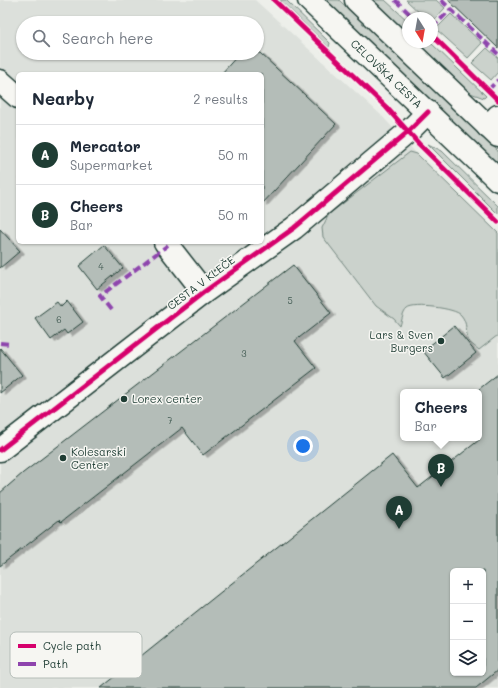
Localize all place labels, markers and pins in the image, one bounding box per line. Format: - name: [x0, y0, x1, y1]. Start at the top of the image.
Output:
- place label: Lars & Sven Burgers: [370, 327, 433, 355]
- marker: Lars & Sven Burgers: [436, 336, 446, 346]
- place label: Lorex center: [132, 391, 202, 406]
- marker: Lorex center: [119, 394, 129, 404]
- place label: Kolesarski Center: [71, 444, 126, 472]
- marker: Kolesarski Center: [58, 453, 68, 463]
- pin: B: [428, 454, 454, 487]
- pin: A: [386, 496, 412, 529]

